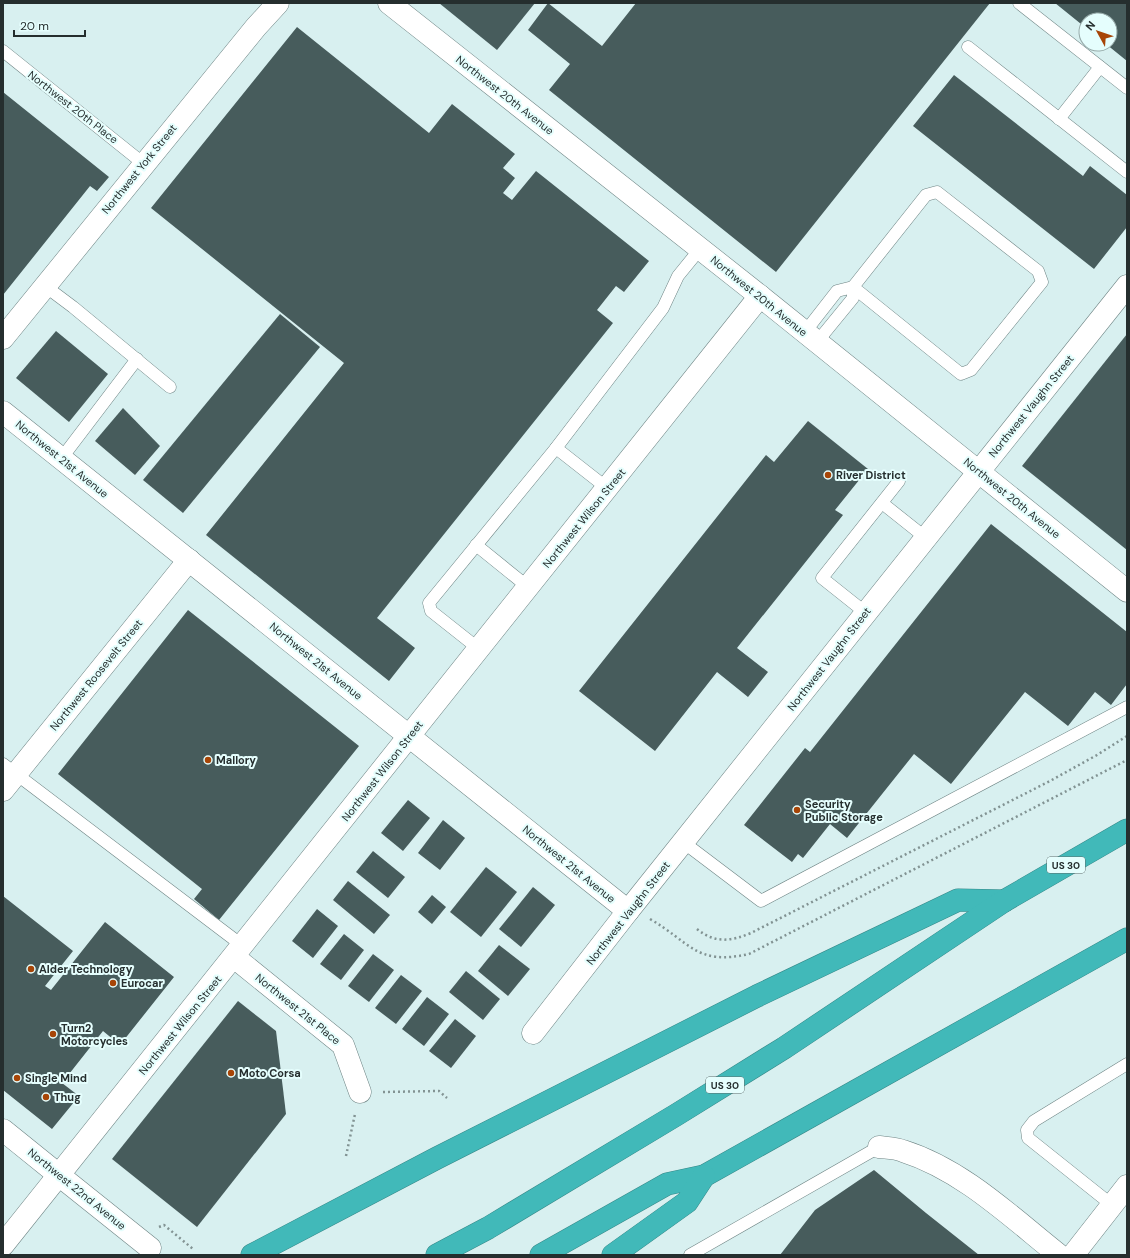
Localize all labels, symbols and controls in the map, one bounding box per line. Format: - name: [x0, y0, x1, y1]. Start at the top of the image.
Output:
- scale bar: [14, 12, 85, 38]
- north arrow: [1078, 12, 1118, 52]
- text: 20 m: [20, 18, 49, 34]
- text: N: [1082, 18, 1098, 33]
- street label: Northwest 20th Avenue: [453, 52, 557, 138]
- street label: Northwest 20th Place: [25, 67, 121, 147]
- street label: Northwest York Street: [98, 121, 180, 217]
- street label: Northwest 20th Avenue: [708, 253, 810, 339]
- street label: Northwest Vaughn Street: [985, 352, 1077, 460]
- street label: Northwest 21st Avenue: [13, 417, 111, 501]
- street label: Northwest 20th Avenue: [961, 455, 1063, 541]
- street label: Northwest Wilson Street: [540, 465, 628, 571]
- place label: River District: [836, 468, 906, 482]
- marker: River District: [823, 470, 833, 480]
- street label: Northwest Vaughn Street: [784, 604, 874, 714]
- street label: Northwest Roosevelt Street: [47, 616, 145, 734]
- street label: Northwest 21st Avenue: [267, 619, 365, 703]
- street label: Northwest Wilson Street: [338, 718, 426, 824]
- place label: Mallory: [216, 753, 256, 767]
- marker: Mallory: [203, 755, 213, 765]
- place label: Security Public Storage: [805, 797, 883, 824]
- marker: Security Public Storage: [792, 805, 802, 815]
- street label: Northwest 21st Avenue: [520, 822, 618, 906]
- road number: US 30: [1047, 857, 1085, 873]
- street label: Northwest Vaughn Street: [583, 858, 673, 968]
- place label: Alder Technology: [39, 962, 133, 976]
- marker: Alder Technology: [26, 964, 36, 974]
- street label: Northwest 21st Place: [253, 970, 343, 1048]
- street label: Northwest Wilson Street: [136, 972, 224, 1078]
- place label: Eurocar: [121, 976, 163, 990]
- marker: Eurocar: [108, 978, 118, 988]
- place label: Turn2 Motorcycles: [61, 1021, 128, 1048]
- marker: Turn2 Motorcycles: [48, 1029, 58, 1039]
- place label: Moto Corsa: [239, 1066, 301, 1080]
- marker: Moto Corsa: [226, 1068, 236, 1078]
- place label: Single Mind: [25, 1071, 87, 1085]
- marker: Single Mind: [12, 1073, 22, 1083]
- road number: US 30: [706, 1077, 744, 1093]
- place label: Thug: [54, 1090, 81, 1104]
- marker: Thug: [41, 1092, 51, 1102]
- street label: Northwest 22nd Avenue: [25, 1145, 129, 1233]

